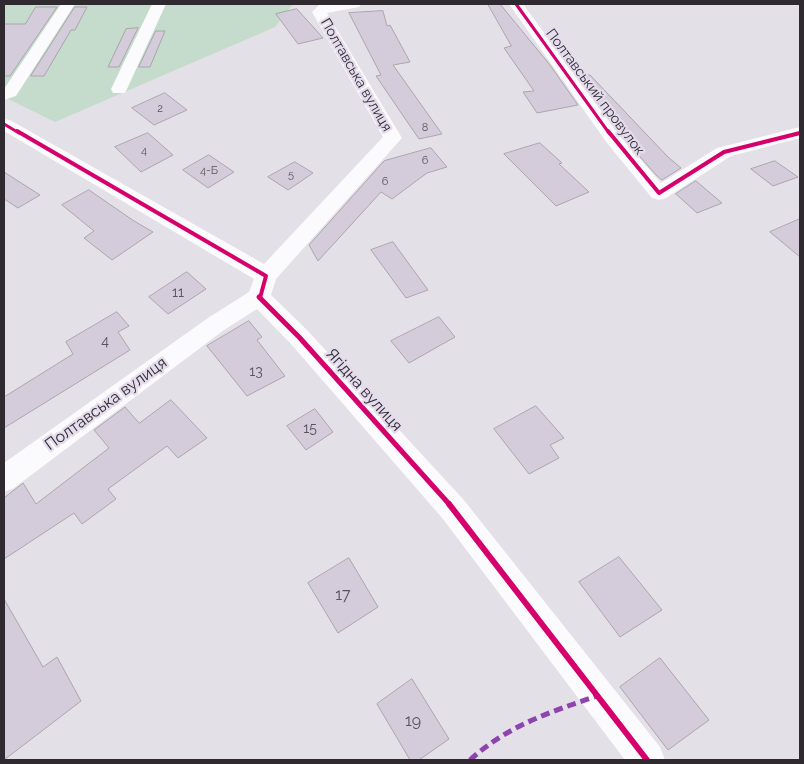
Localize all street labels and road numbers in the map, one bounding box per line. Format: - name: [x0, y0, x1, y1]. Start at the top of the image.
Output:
- street label: Полтавська вулиця: [317, 15, 395, 135]
- street label: Полтавський провулок: [542, 26, 648, 158]
- street label: Ягідна вулиця: [322, 345, 406, 435]
- street label: Полтавська вулиця: [41, 353, 171, 455]

